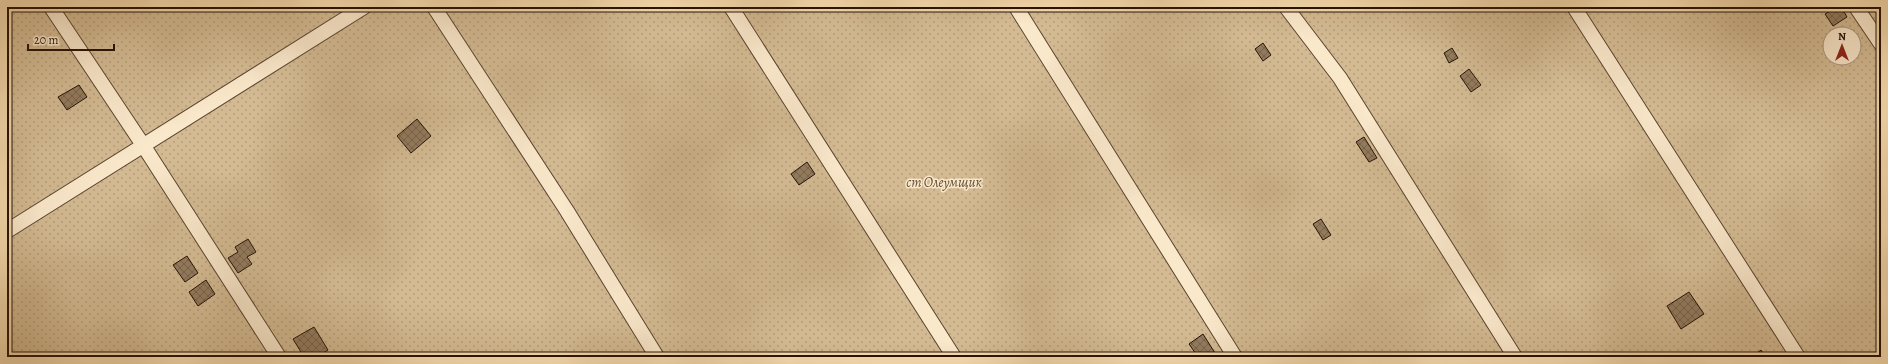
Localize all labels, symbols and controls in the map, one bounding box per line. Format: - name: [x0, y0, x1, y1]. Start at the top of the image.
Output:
- scale bar: [28, 26, 114, 52]
- north arrow: [1822, 26, 1862, 66]
- text: N: [1838, 29, 1846, 44]
- text: 20 m: [34, 32, 58, 48]
- park label: ст Олеумщик: [906, 173, 982, 192]

